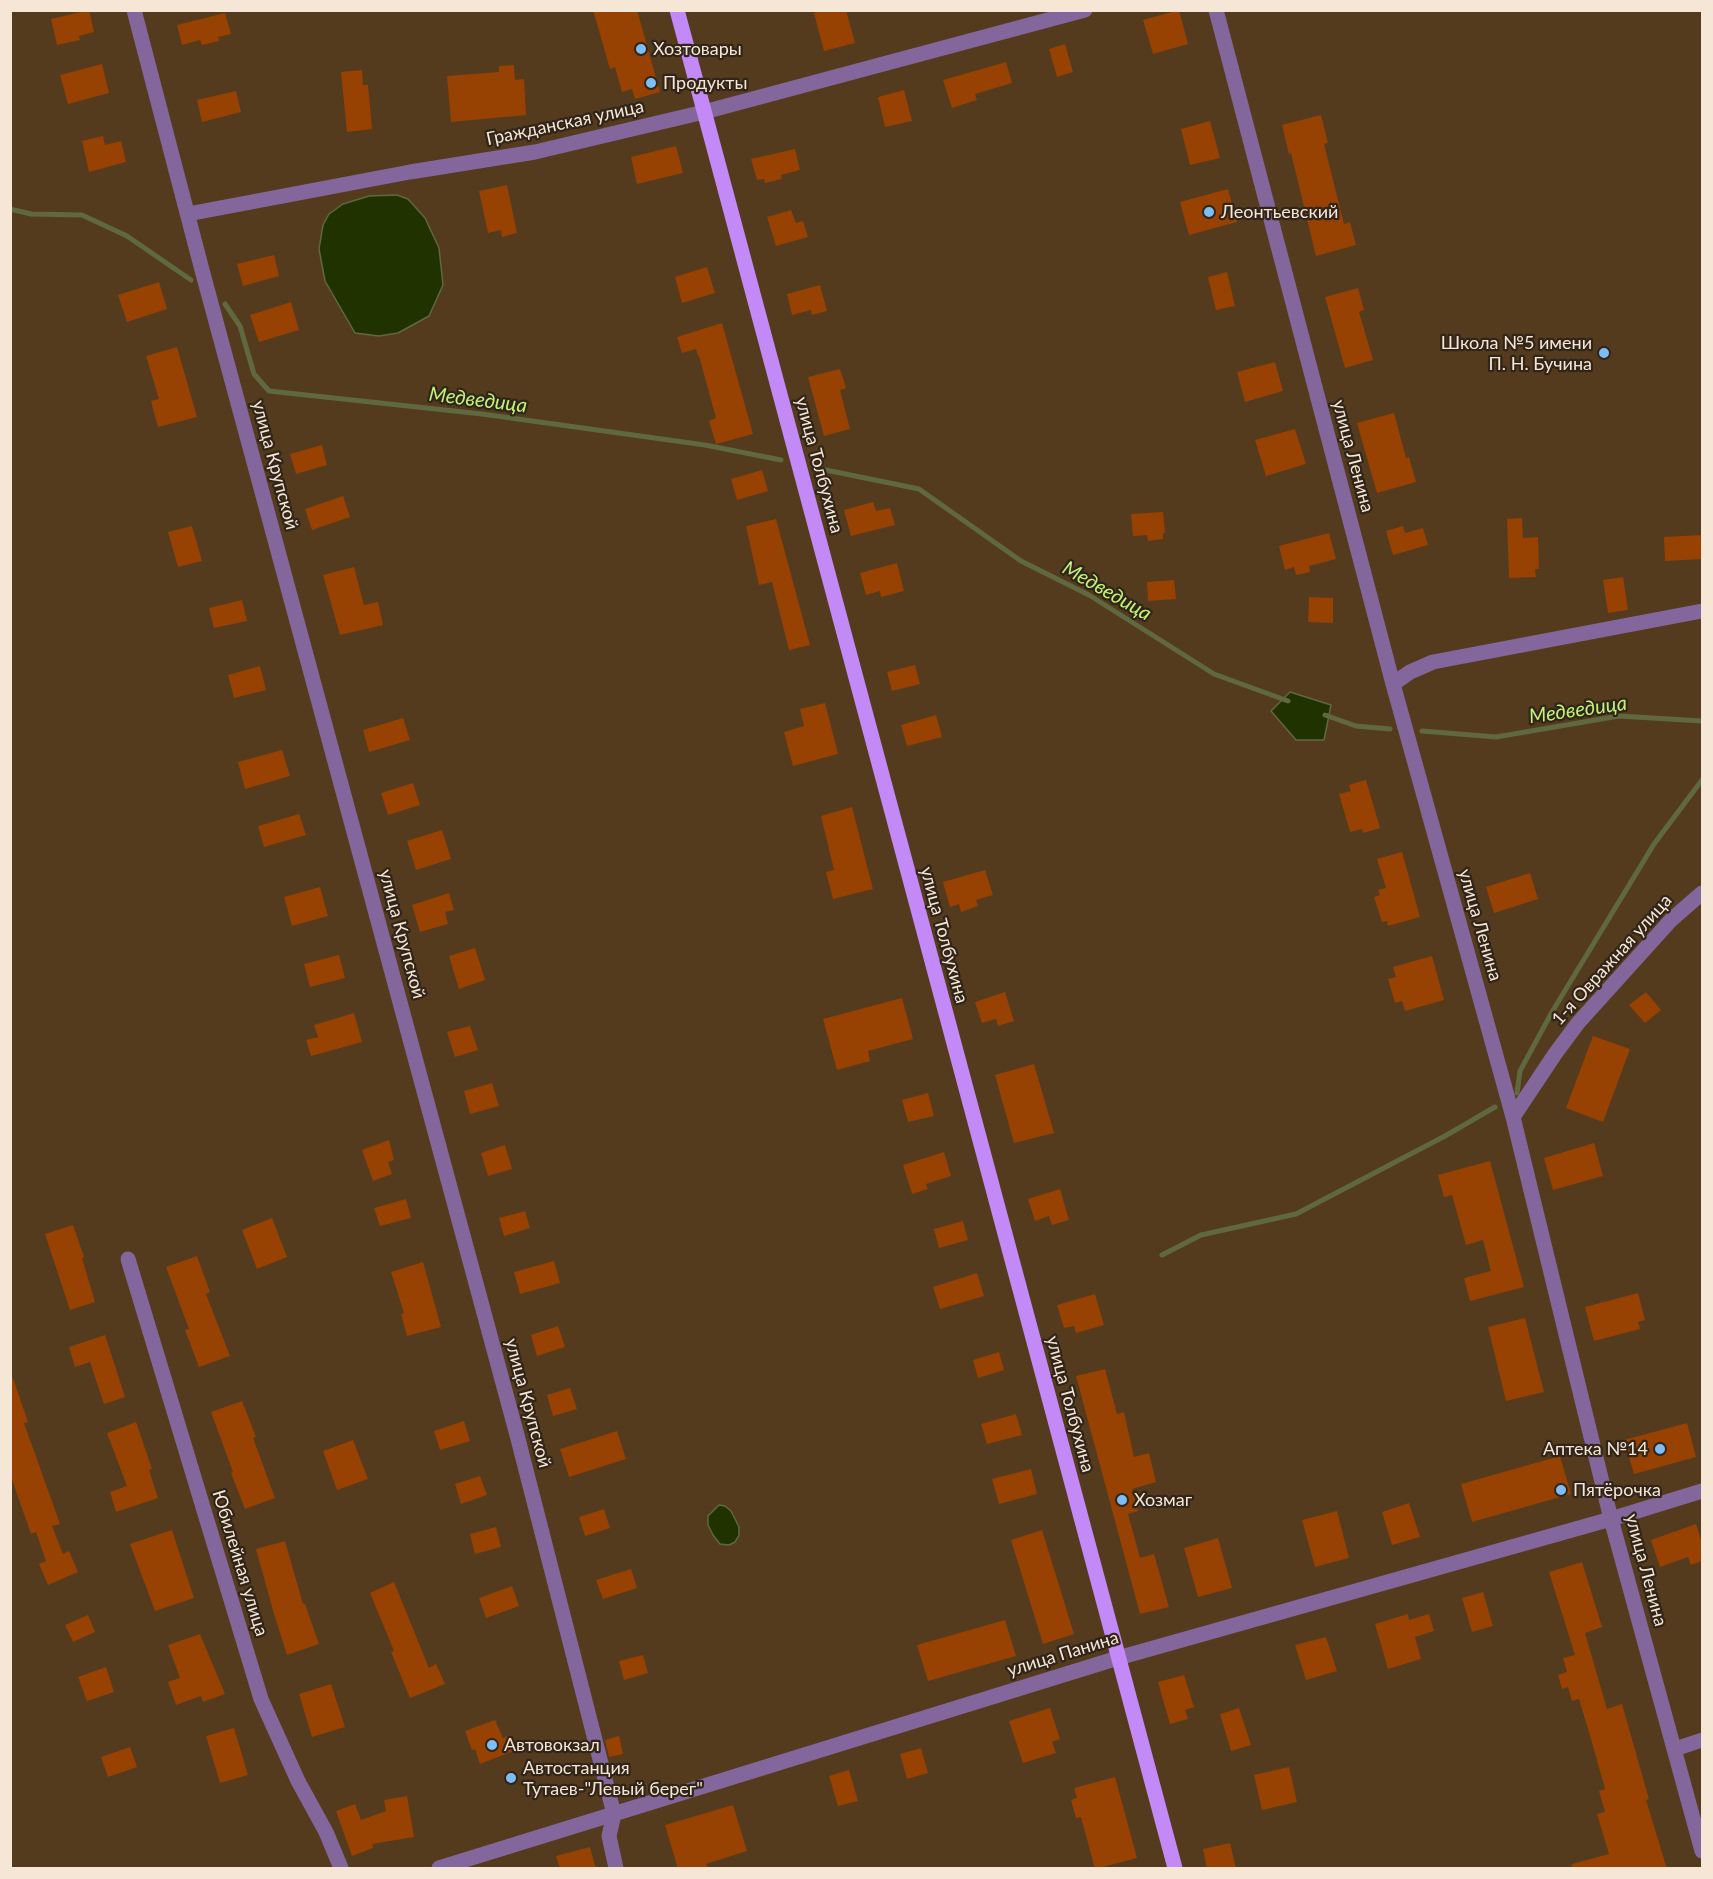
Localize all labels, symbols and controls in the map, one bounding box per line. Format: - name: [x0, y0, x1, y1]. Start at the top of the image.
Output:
- place label: Хозтовары: [653, 38, 742, 60]
- marker: Хозтовары: [634, 42, 648, 56]
- place label: Продукты: [663, 72, 747, 94]
- marker: Продукты: [644, 76, 658, 90]
- street label: Гражданская улица: [484, 96, 646, 150]
- place label: Леонтьевский: [1221, 201, 1338, 223]
- marker: Леонтьевский: [1202, 205, 1216, 219]
- place label: Школа №5 имени П. Н. Бучина: [1441, 332, 1592, 374]
- marker: Школа №5 имени П. Н. Бучина: [1597, 346, 1611, 360]
- water label: Медведица: [428, 382, 528, 418]
- street label: улица Толбухина: [790, 394, 848, 536]
- street label: улица Ленина: [1328, 397, 1378, 515]
- street label: улица Крупской: [247, 398, 303, 532]
- water label: Медведица: [1058, 556, 1156, 626]
- water label: Медведица: [1528, 691, 1628, 729]
- street label: улица Толбухина: [915, 864, 973, 1006]
- street label: улица Ленина: [1454, 866, 1506, 984]
- street label: улица Крупской: [374, 867, 430, 1001]
- street label: 1-я Овражная улица: [1548, 890, 1676, 1030]
- street label: улица Толбухина: [1041, 1333, 1099, 1475]
- street label: улица Крупской: [500, 1336, 556, 1470]
- place label: Аптека №14: [1543, 1438, 1648, 1460]
- marker: Аптека №14: [1653, 1442, 1667, 1456]
- place label: Пятёрочка: [1573, 1479, 1661, 1501]
- marker: Пятёрочка: [1554, 1483, 1568, 1497]
- street label: Юбилейная улица: [207, 1487, 273, 1639]
- place label: Хозмаг: [1134, 1489, 1192, 1511]
- marker: Хозмаг: [1115, 1493, 1129, 1507]
- street label: улица Ленина: [1621, 1511, 1671, 1629]
- street label: улица Панина: [1005, 1627, 1121, 1681]
- place label: Автовокзал: [504, 1734, 600, 1756]
- marker: Автовокзал: [485, 1738, 499, 1752]
- place label: Автостанция Тутаев-"Левый берег": [523, 1757, 703, 1800]
- marker: Автостанция Тутаев-"Левый берег": [504, 1771, 518, 1785]

